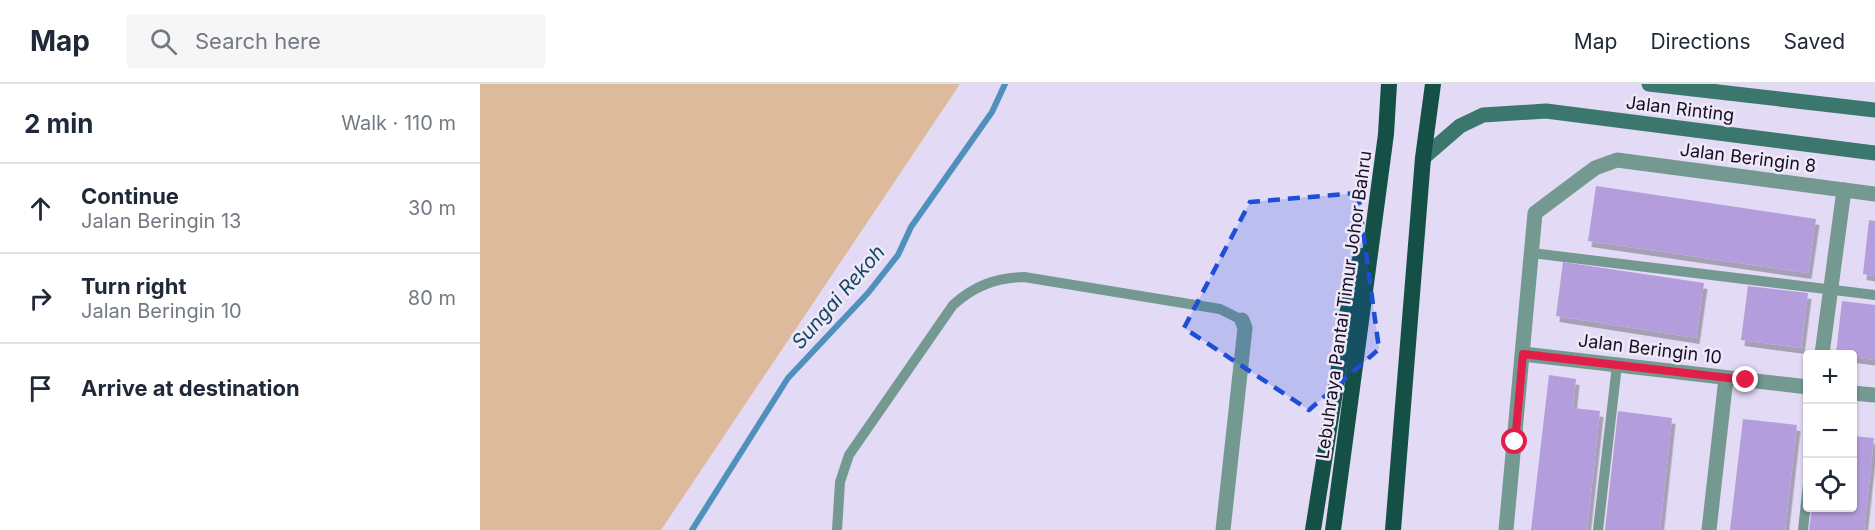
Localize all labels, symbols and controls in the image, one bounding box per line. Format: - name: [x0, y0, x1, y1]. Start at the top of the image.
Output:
- search box: [126, 14, 546, 68]
- text: Map: [30, 24, 90, 58]
- icon: search: [147, 25, 180, 58]
- text: Search here: [195, 28, 321, 54]
- text: Map: [1574, 29, 1617, 54]
- text: Directions: [1650, 29, 1751, 54]
- text: Saved: [1784, 29, 1845, 54]
- street label: Jalan Rinting: [1625, 91, 1735, 126]
- text: 2 min: [24, 108, 94, 139]
- text: Walk · 110 m: [341, 111, 456, 135]
- street label: Jalan Beringin 8: [1679, 139, 1817, 176]
- street label: Lebuhraya Pantai Timur Johor Bahru: [1311, 149, 1376, 460]
- text: Continue: [81, 183, 179, 209]
- icon: ahead: [24, 192, 57, 225]
- text: 30 m: [408, 196, 456, 220]
- text: Jalan Beringin 13: [81, 209, 241, 233]
- water label: Sungai Rekoh: [786, 240, 890, 354]
- text: Turn right: [81, 273, 187, 299]
- icon: right: [24, 282, 57, 315]
- text: 80 m: [408, 286, 456, 310]
- text: Jalan Beringin 10: [81, 299, 242, 323]
- street label: Jalan Beringin 10: [1577, 329, 1723, 368]
- map controls: [1803, 350, 1857, 512]
- button: +: [1803, 350, 1857, 404]
- route end: [1732, 366, 1758, 392]
- icon: arrive: [24, 372, 57, 405]
- text: Arrive at destination: [81, 375, 300, 401]
- button: −: [1803, 404, 1857, 458]
- route start: [1501, 428, 1527, 454]
- button: locate: [1803, 458, 1857, 512]

